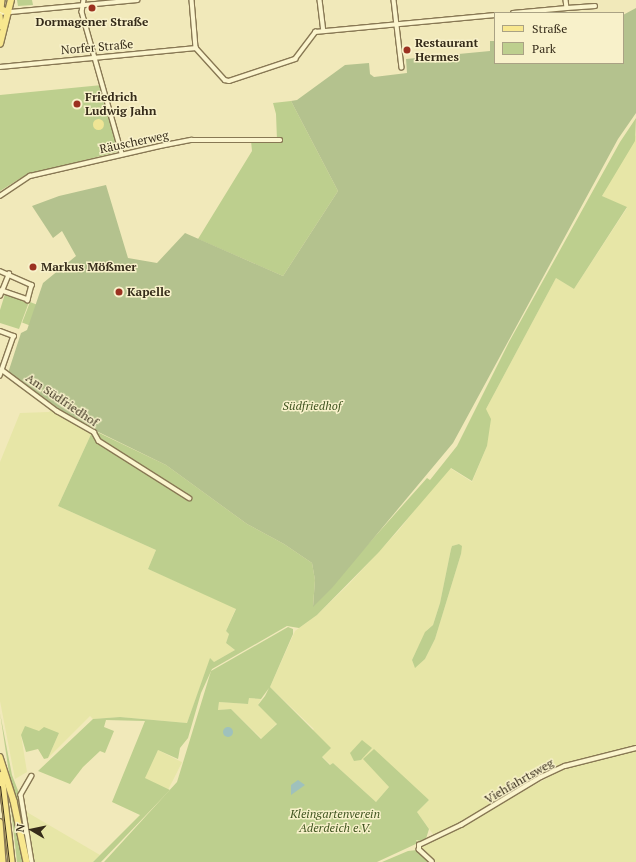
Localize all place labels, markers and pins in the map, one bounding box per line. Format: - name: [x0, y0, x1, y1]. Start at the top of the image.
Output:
- marker: Dormagener Straße: [87, 3, 97, 13]
- place label: Dormagener Straße: [36, 15, 148, 29]
- place label: Restaurant Hermes: [415, 36, 478, 64]
- marker: Restaurant Hermes: [402, 45, 412, 55]
- place label: Friedrich Ludwig Jahn: [85, 90, 157, 118]
- marker: Friedrich Ludwig Jahn: [72, 99, 82, 109]
- place label: Markus Mößmer: [41, 260, 137, 274]
- marker: Markus Mößmer: [28, 262, 38, 272]
- place label: Kapelle: [127, 285, 170, 299]
- marker: Kapelle: [114, 287, 124, 297]

